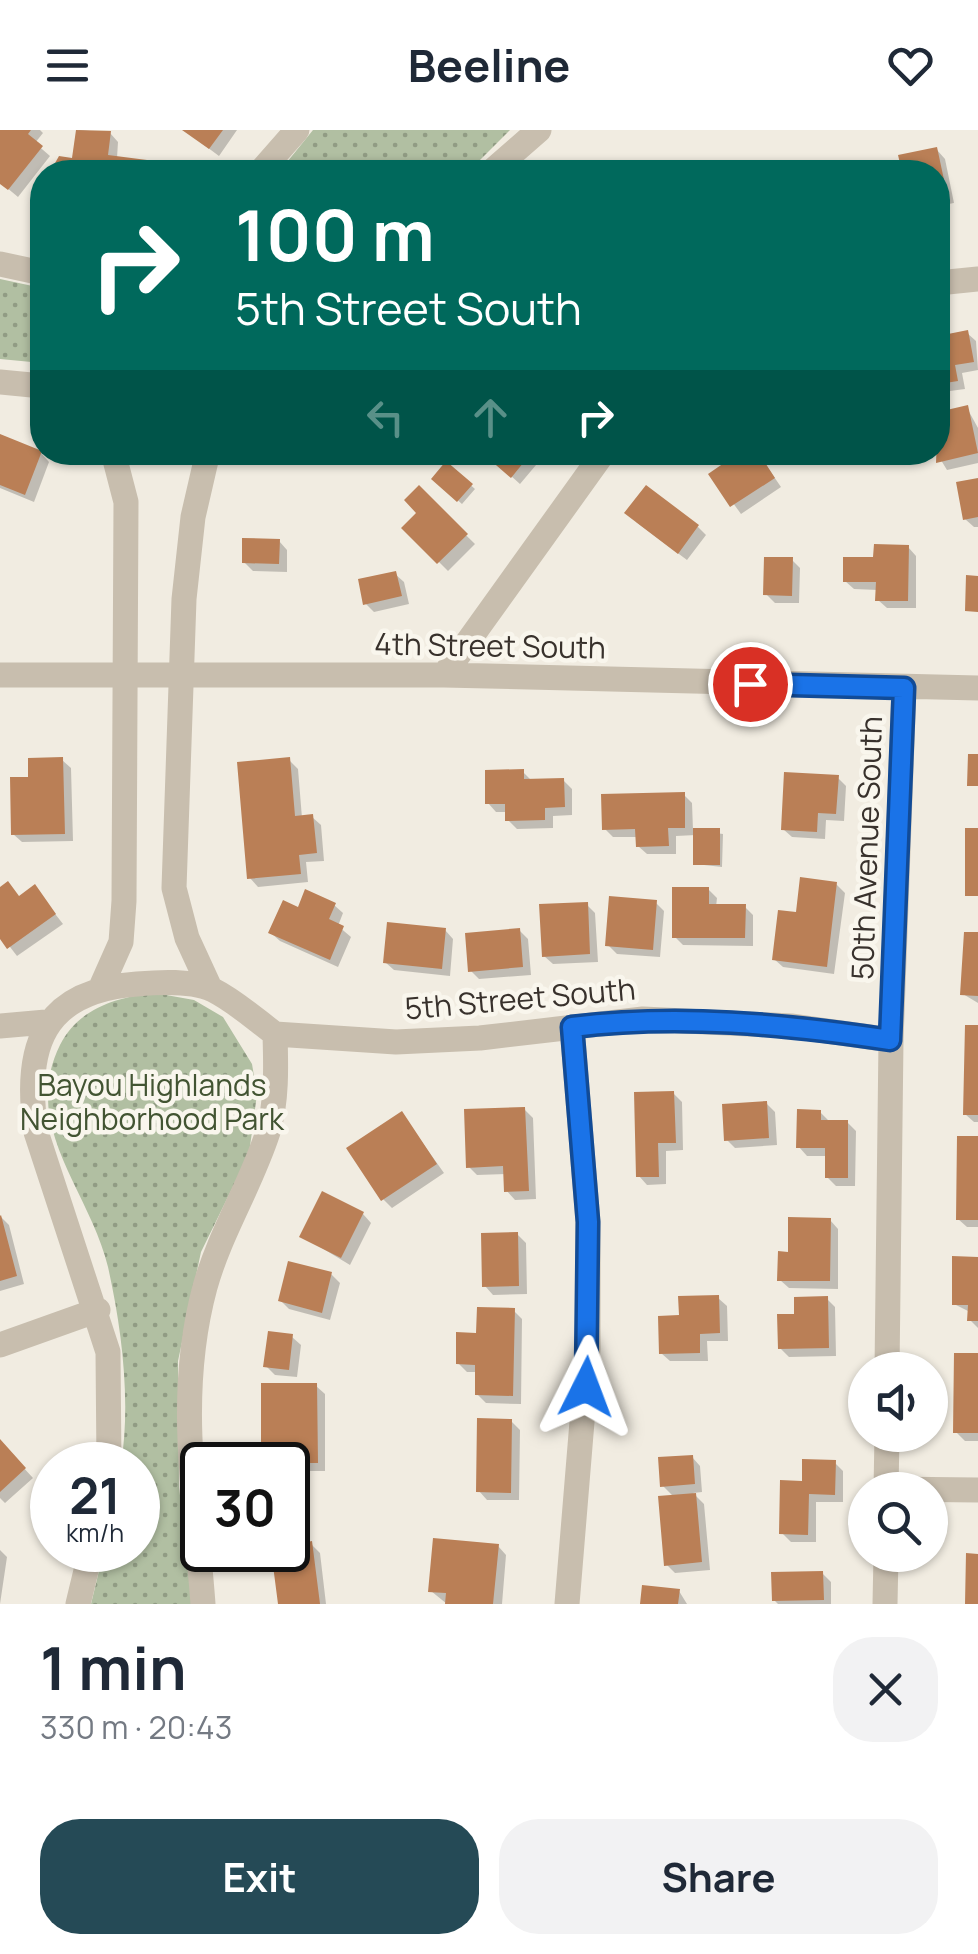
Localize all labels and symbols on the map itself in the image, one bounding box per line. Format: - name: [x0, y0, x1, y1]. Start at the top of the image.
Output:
- street label: 4th Street South: [374, 622, 606, 668]
- pin: [708, 642, 793, 727]
- street label: 50th Avenue South: [841, 715, 891, 981]
- street label: 5th Street South: [403, 968, 637, 1028]
- park label: Bayou Highlands Neighborhood Park: [20, 1064, 285, 1139]
- position arrow: [534, 1335, 638, 1439]
- speed limit sign: 30: [180, 1442, 310, 1572]

